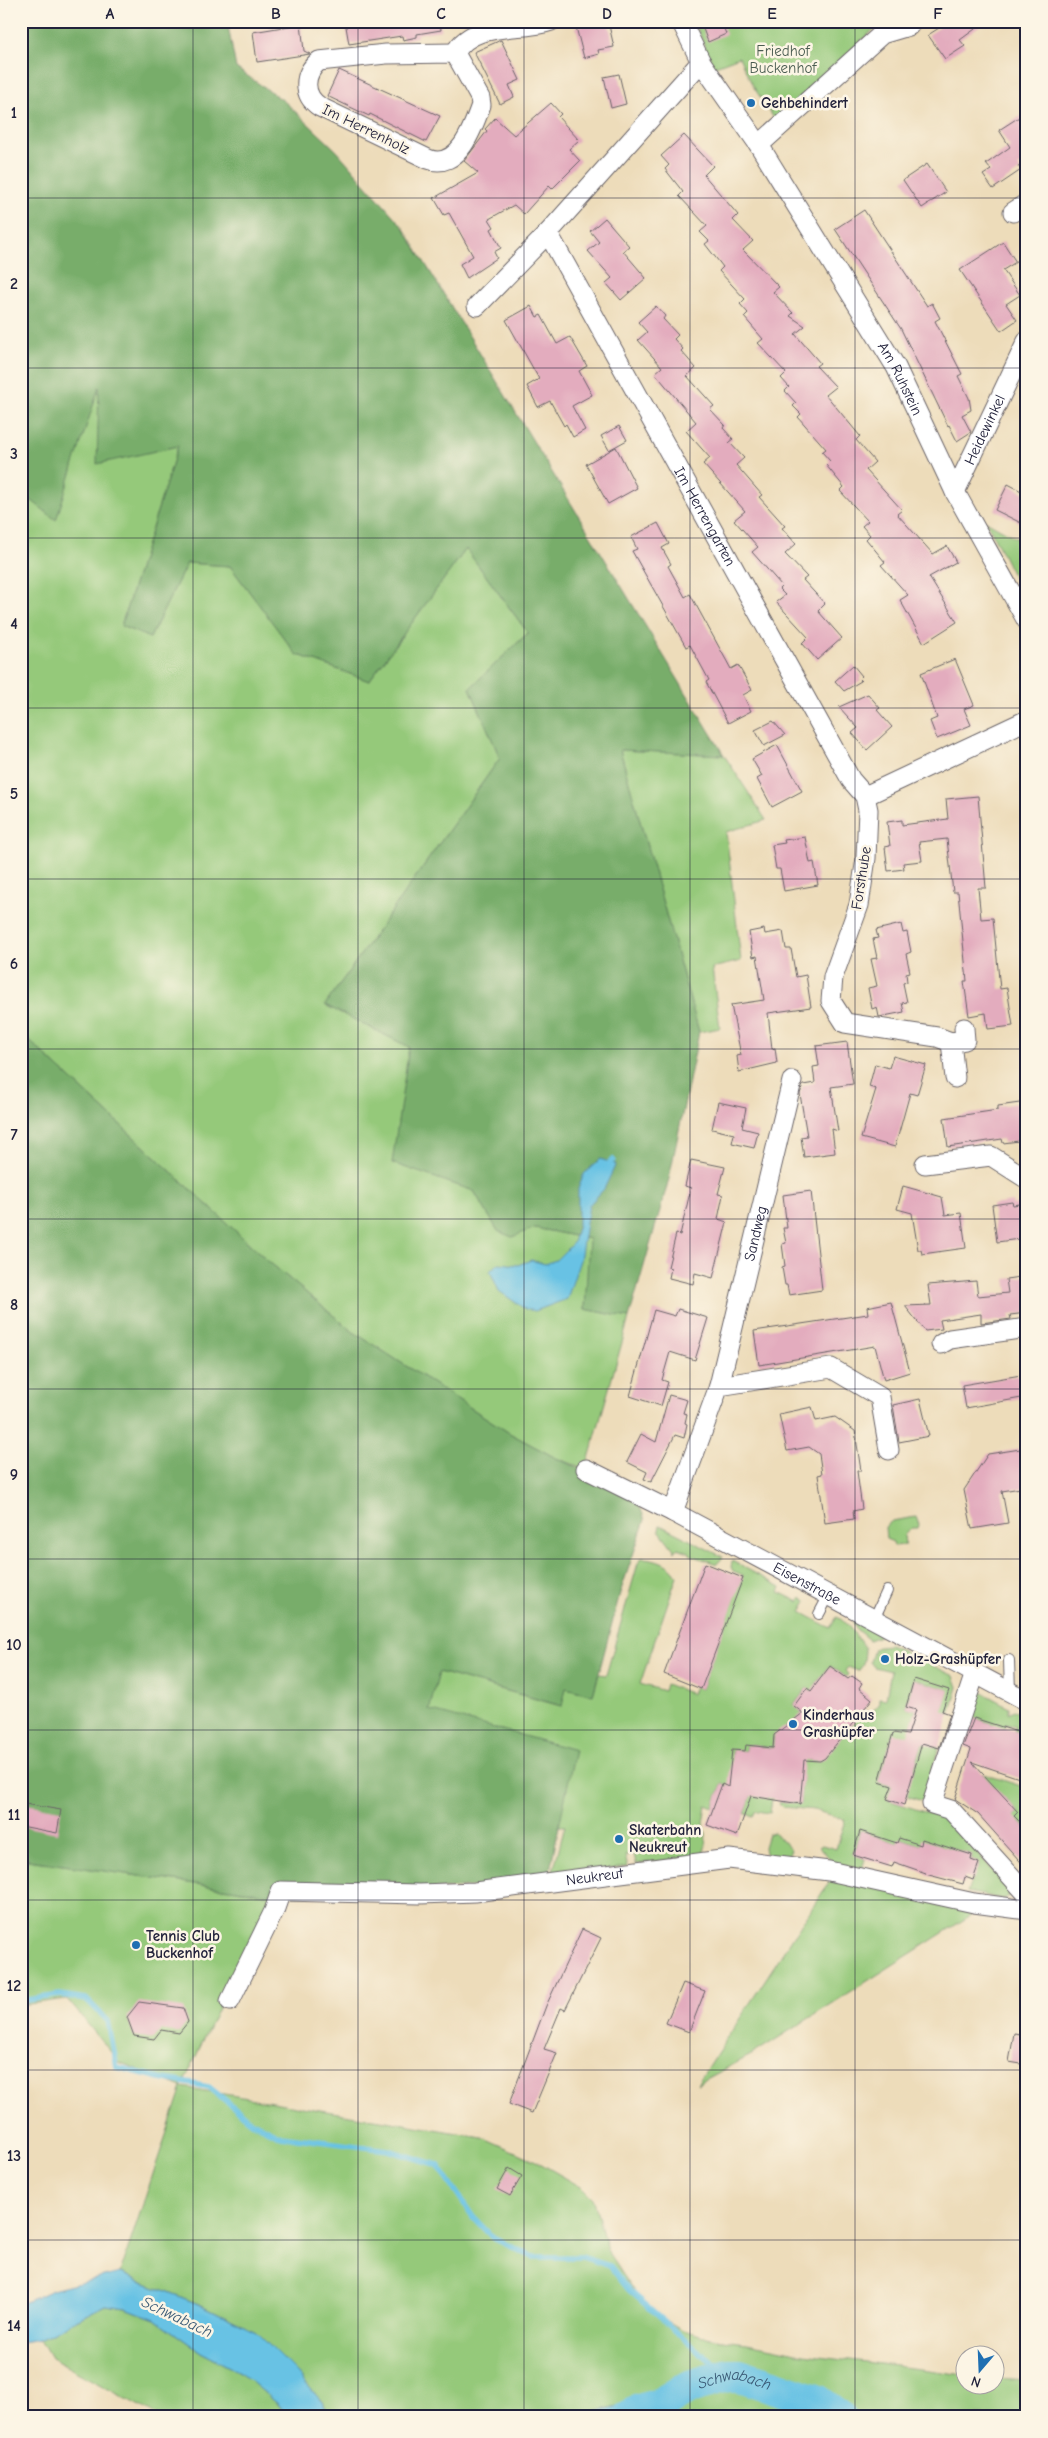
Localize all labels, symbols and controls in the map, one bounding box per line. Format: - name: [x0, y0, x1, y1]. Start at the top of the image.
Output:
- text: A: [106, 5, 115, 23]
- text: B: [271, 5, 281, 23]
- text: C: [436, 5, 446, 23]
- text: D: [602, 5, 612, 23]
- text: E: [767, 5, 777, 23]
- text: F: [933, 5, 943, 23]
- park label: Friedhof Buckenhof: [749, 42, 817, 77]
- place label: Gehbehindert: [761, 94, 849, 112]
- marker: Gehbehindert: [745, 97, 757, 109]
- street label: Im Herrenholz: [319, 100, 413, 158]
- text: 1: [11, 104, 17, 122]
- text: 2: [10, 275, 18, 293]
- street label: Am Ruhstein: [874, 339, 926, 418]
- street label: Heidewinkel: [960, 392, 1009, 468]
- text: 3: [10, 445, 18, 463]
- street label: Im Herrengarten: [670, 464, 740, 569]
- text: 4: [10, 615, 18, 633]
- text: 5: [10, 785, 18, 803]
- street label: Forsthube: [847, 845, 875, 911]
- text: 6: [10, 955, 18, 973]
- text: 7: [10, 1126, 18, 1144]
- street label: Sandweg: [740, 1204, 771, 1263]
- text: 8: [10, 1296, 18, 1314]
- text: 9: [10, 1466, 18, 1484]
- street label: Eisenstraße: [770, 1558, 844, 1609]
- text: 10: [6, 1636, 22, 1654]
- place label: Holz-Grashüpfer: [895, 1650, 1001, 1668]
- marker: Holz-Grashüpfer: [879, 1653, 891, 1665]
- place label: Kinderhaus Grashüpfer: [803, 1706, 875, 1741]
- marker: Kinderhaus Grashüpfer: [787, 1718, 799, 1730]
- text: 11: [8, 1806, 20, 1824]
- place label: Skaterbahn Neukreut: [629, 1821, 701, 1856]
- marker: Skaterbahn Neukreut: [613, 1833, 625, 1845]
- street label: Neukreut: [565, 1864, 625, 1889]
- place label: Tennis Club Buckenhof: [146, 1927, 220, 1962]
- marker: Tennis Club Buckenhof: [130, 1939, 142, 1951]
- text: 12: [7, 1977, 21, 1995]
- text: 13: [7, 2147, 21, 2165]
- water label: Schwabach: [139, 2293, 215, 2341]
- text: 14: [7, 2317, 21, 2335]
- north arrow: [956, 2346, 1006, 2396]
- water label: Schwabach: [695, 2365, 774, 2394]
- text: N: [969, 2372, 983, 2391]

